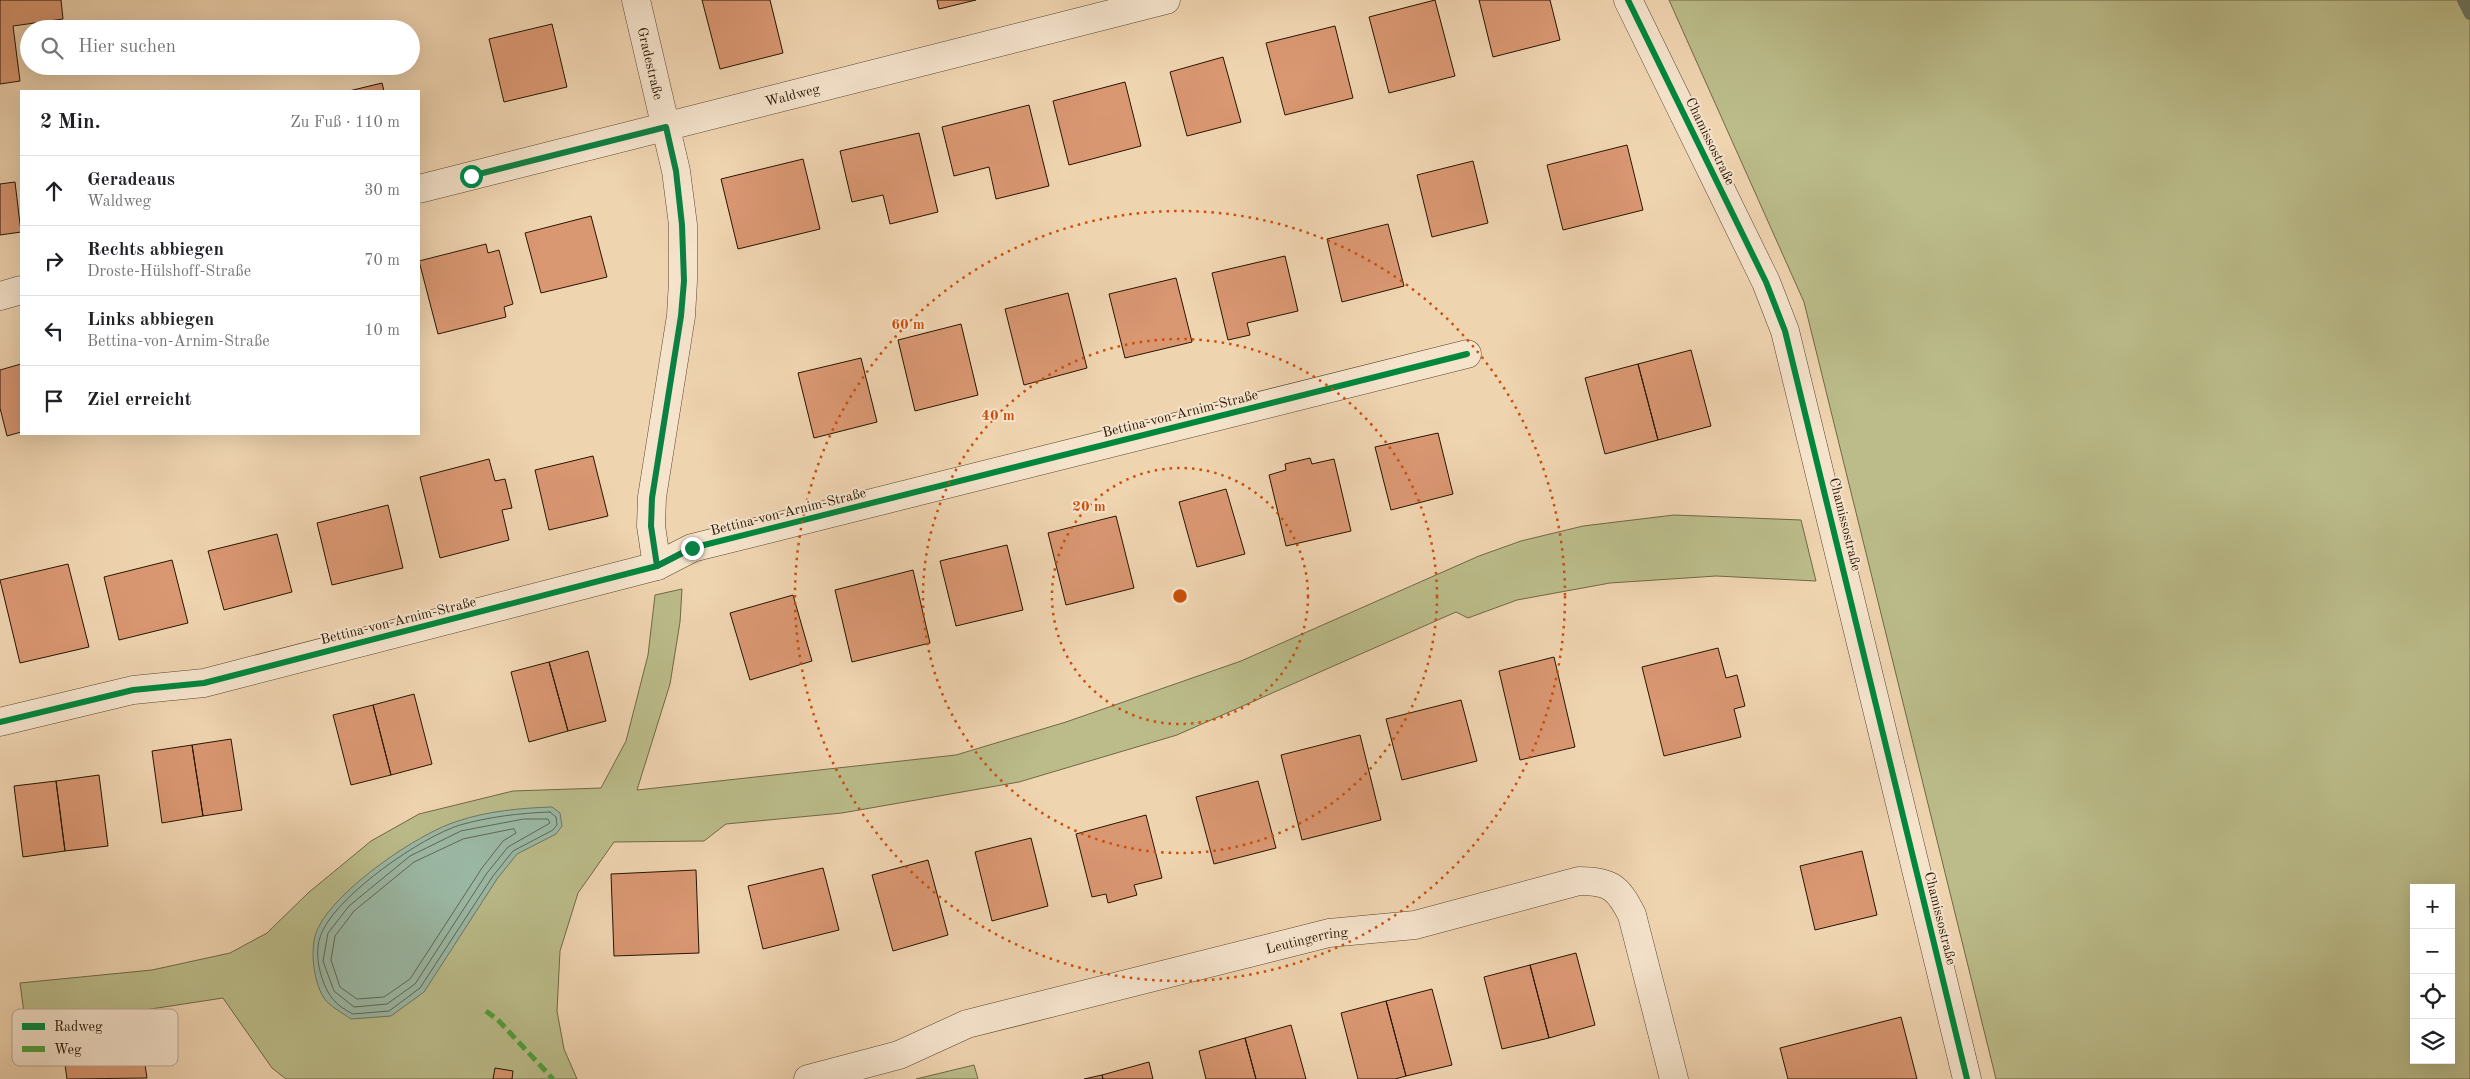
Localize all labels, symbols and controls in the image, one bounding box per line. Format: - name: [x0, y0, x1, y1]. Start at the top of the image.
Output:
- search box: [20, 20, 420, 75]
- street label: Gradestraße: [635, 26, 665, 101]
- icon: search: [38, 34, 66, 62]
- text: Hier suchen: [78, 38, 176, 57]
- street label: Waldweg: [764, 82, 822, 109]
- street label: Chamissostraße: [1683, 96, 1737, 187]
- text: 2 Min.: [40, 112, 101, 133]
- text: Zu Fuß · 110 m: [290, 115, 400, 131]
- route start: [460, 165, 483, 188]
- text: Geradeaus: [87, 171, 175, 190]
- icon: ahead: [40, 177, 68, 205]
- text: 30 m: [364, 183, 400, 199]
- text: Waldweg: [87, 194, 151, 210]
- text: Rechts abbiegen: [87, 241, 224, 260]
- icon: right: [40, 247, 68, 275]
- text: 70 m: [364, 253, 400, 269]
- text: Droste-Hülshoff-Straße: [87, 264, 251, 280]
- text: Links abbiegen: [87, 311, 214, 330]
- icon: left: [40, 317, 68, 345]
- text: 60 m: [891, 318, 925, 333]
- text: 10 m: [364, 323, 400, 339]
- text: Bettina-von-Arnim-Straße: [87, 334, 270, 350]
- icon: arrive: [40, 387, 68, 415]
- street label: Bettina-von-Arnim-Straße: [1101, 388, 1260, 440]
- text: Ziel erreicht: [87, 391, 192, 410]
- text: 40 m: [981, 409, 1015, 424]
- street label: Chamissostraße: [1827, 476, 1863, 572]
- street label: Bettina-von-Arnim-Straße: [709, 486, 868, 538]
- text: 20 m: [1072, 500, 1106, 515]
- route end: [681, 537, 704, 560]
- centre of rings: [1171, 587, 1189, 605]
- street label: Bettina-von-Arnim-Straße: [319, 595, 478, 647]
- street label: Chamissostraße: [1922, 870, 1958, 966]
- map controls: [2410, 884, 2455, 1064]
- button: +: [2410, 884, 2455, 929]
- street label: Leutingerring: [1264, 925, 1349, 957]
- button: −: [2410, 929, 2455, 974]
- button: locate: [2410, 974, 2455, 1019]
- legend: [12, 1009, 178, 1066]
- button: layers: [2410, 1019, 2455, 1064]
- text: Radweg: [54, 1020, 103, 1034]
- text: Weg: [54, 1043, 82, 1057]

